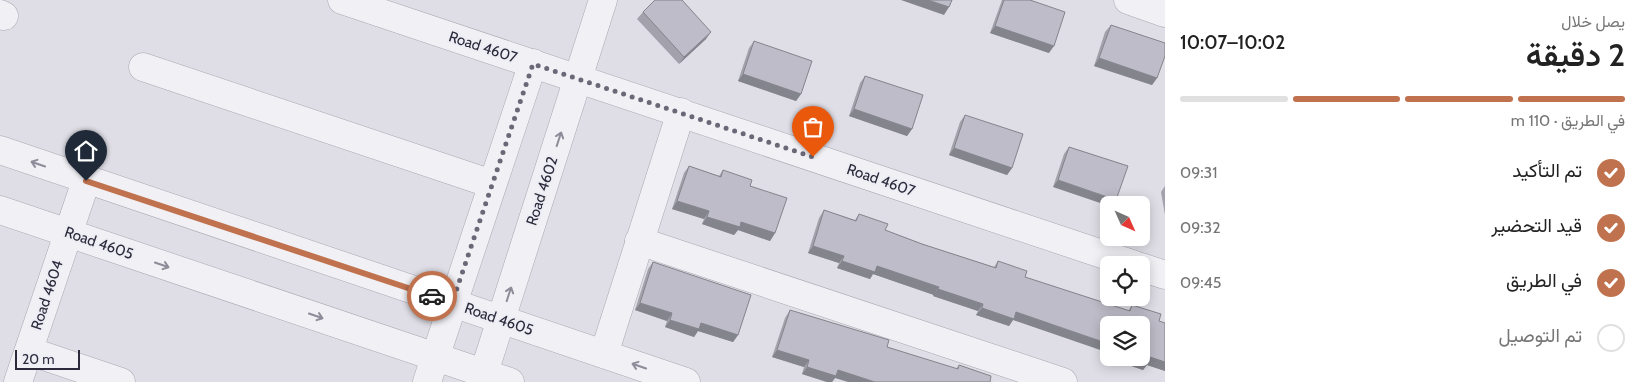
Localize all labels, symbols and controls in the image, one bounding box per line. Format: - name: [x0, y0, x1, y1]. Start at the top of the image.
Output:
- text: يصل خلال: [1561, 12, 1625, 31]
- street label: Road 4607: [446, 27, 520, 67]
- text: 10:02–10:07: [1180, 31, 1285, 54]
- text: 2 دقيقة: [1526, 35, 1625, 74]
- pin: [792, 106, 834, 157]
- text: في الطريق · 110 m: [1511, 111, 1625, 130]
- icon: bag: [799, 113, 827, 141]
- pin: [65, 130, 107, 181]
- one-way arrow: [555, 131, 564, 147]
- icon: home: [72, 137, 100, 165]
- street label: Road 4602: [522, 154, 562, 228]
- one-way arrow: [30, 159, 46, 168]
- text: تم التأكيد: [1512, 159, 1582, 182]
- icon: check: [1597, 159, 1625, 187]
- street label: Road 4607: [845, 160, 918, 200]
- text: 09:31: [1180, 163, 1217, 182]
- north arrow: [1100, 196, 1150, 246]
- map controls: [1100, 196, 1150, 366]
- text: قيد التحضير: [1491, 214, 1582, 237]
- icon: check: [1597, 214, 1625, 242]
- text: 09:32: [1180, 218, 1221, 237]
- street label: Road 4605: [62, 223, 136, 263]
- button: locate: [1100, 256, 1150, 306]
- street label: Road 4604: [27, 258, 67, 332]
- one-way arrow: [154, 260, 170, 270]
- text: في الطريق: [1506, 269, 1582, 292]
- icon: check: [1597, 269, 1625, 297]
- courier: [407, 271, 457, 321]
- text: 09:45: [1180, 273, 1222, 292]
- icon: car: [418, 282, 446, 310]
- one-way arrow: [505, 286, 515, 302]
- street label: Road 4605: [462, 299, 536, 339]
- one-way arrow: [308, 312, 324, 321]
- button: layers: [1100, 316, 1150, 366]
- text: تم التوصيل: [1499, 324, 1582, 347]
- scale bar: [15, 347, 80, 370]
- text: 20 m: [22, 350, 55, 368]
- one-way arrow: [632, 361, 648, 370]

